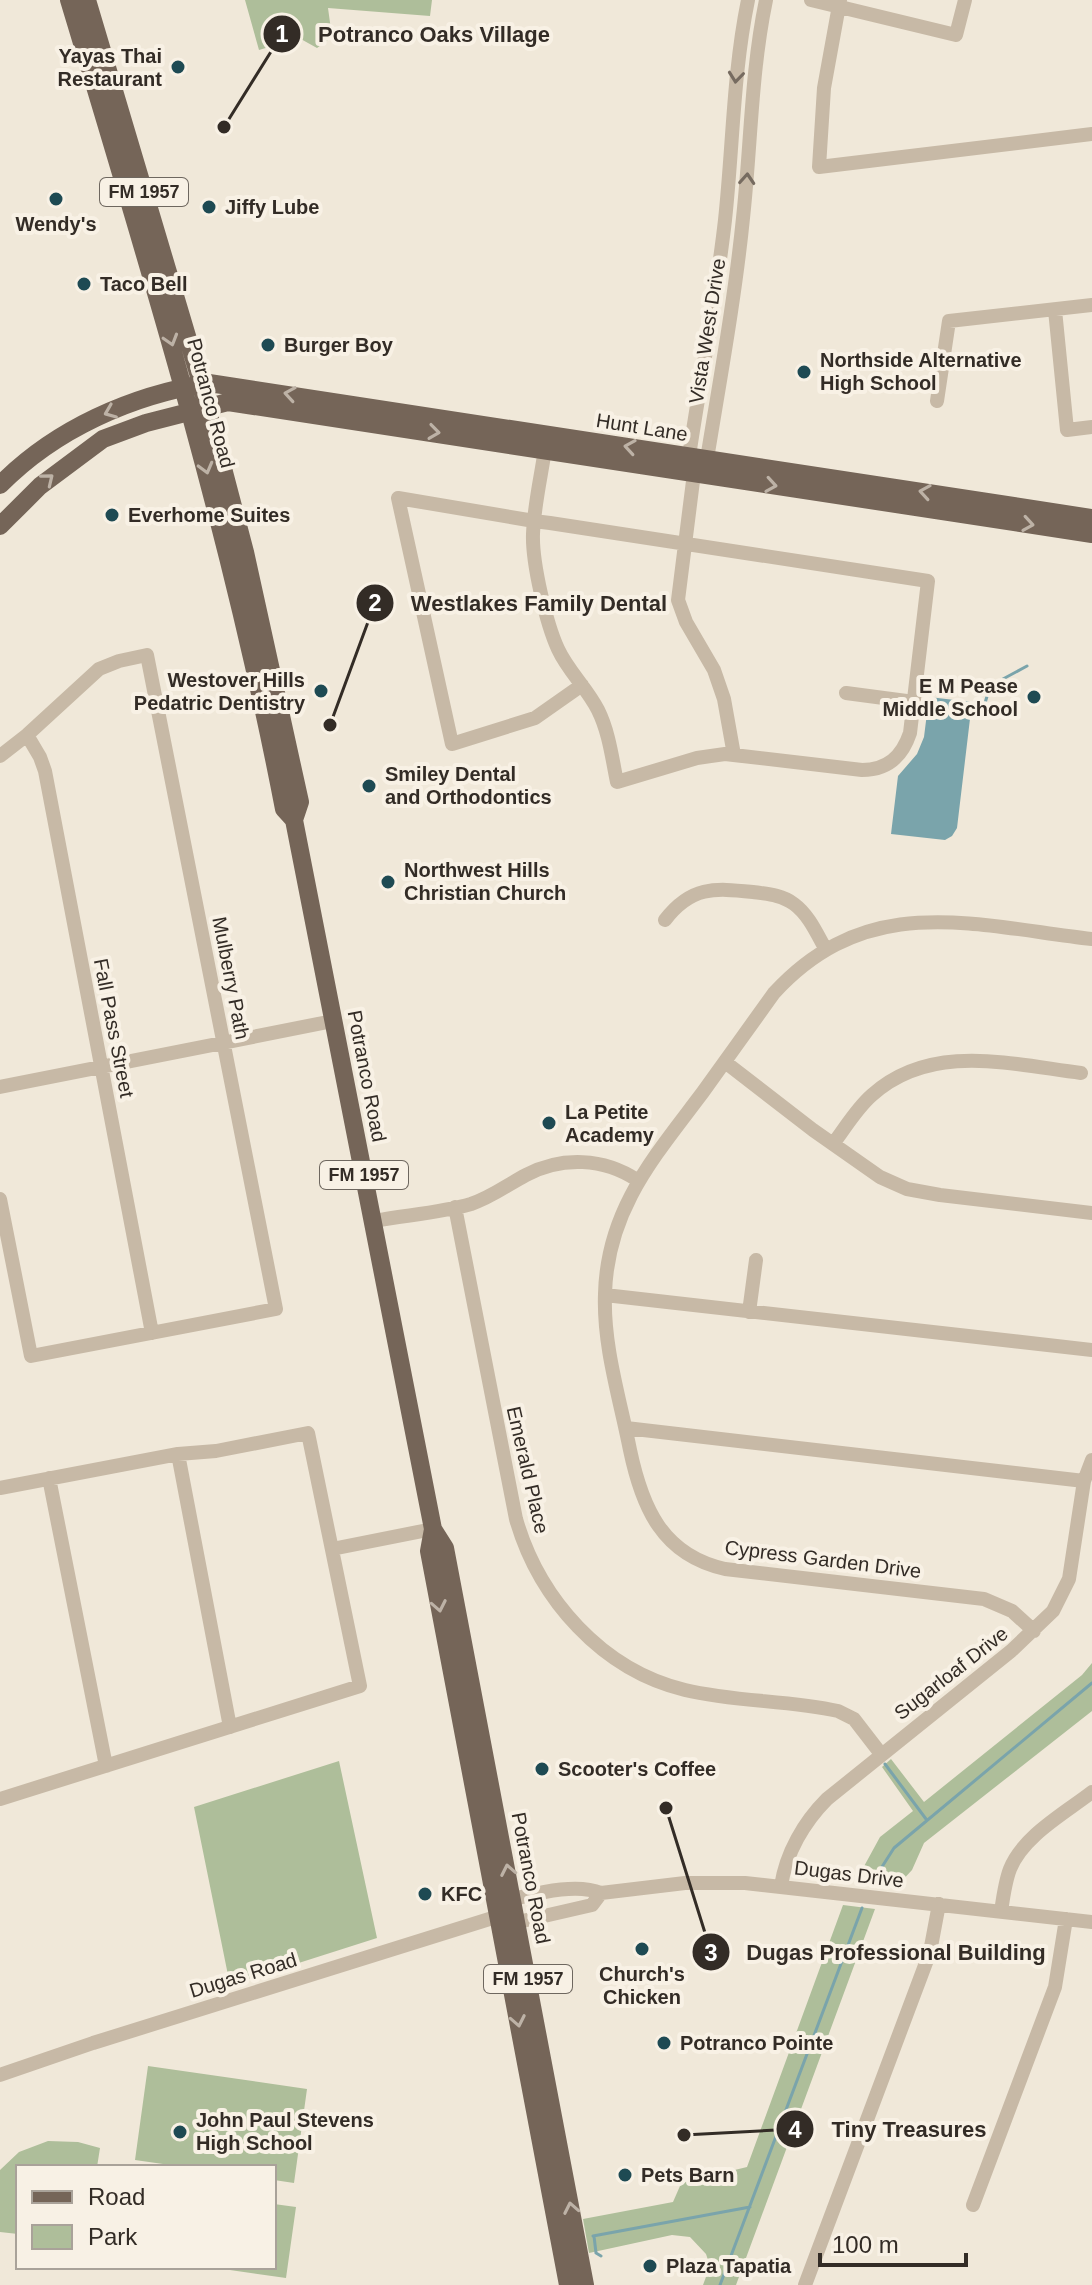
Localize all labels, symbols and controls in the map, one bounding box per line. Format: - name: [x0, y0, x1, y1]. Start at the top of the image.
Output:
- callout: Potranco Oaks Village: [262, 11, 566, 57]
- text: 1: [275, 20, 289, 47]
- text: Potranco Oaks Village: [318, 22, 550, 47]
- place label: Yayas Thai Restaurant: [58, 45, 162, 90]
- marker: Yayas Thai Restaurant: [169, 58, 187, 76]
- one-way arrow: [727, 71, 744, 84]
- one-way arrow: [738, 172, 755, 185]
- road number: FM 1957: [100, 178, 188, 206]
- marker: Wendy's: [47, 190, 65, 208]
- place label: Jiffy Lube: [225, 196, 319, 218]
- marker: Jiffy Lube: [200, 198, 218, 216]
- place label: Wendy's: [15, 213, 97, 235]
- street label: Vista West Drive: [685, 257, 729, 405]
- place label: Taco Bell: [100, 273, 187, 295]
- marker: Taco Bell: [75, 275, 93, 293]
- one-way arrow: [162, 332, 178, 346]
- place label: Burger Boy: [284, 334, 394, 356]
- street label: Potranco Road: [183, 336, 239, 470]
- marker: Burger Boy: [259, 336, 277, 354]
- place label: Northside Alternative High School: [820, 349, 1022, 394]
- marker: Northside Alternative High School: [795, 363, 813, 381]
- one-way arrow: [283, 387, 297, 404]
- one-way arrow: [104, 402, 118, 419]
- street label: Hunt Lane: [595, 409, 689, 445]
- one-way arrow: [427, 423, 441, 440]
- one-way arrow: [623, 439, 637, 456]
- one-way arrow: [197, 461, 214, 475]
- one-way arrow: [39, 474, 53, 489]
- one-way arrow: [765, 476, 778, 493]
- one-way arrow: [918, 485, 932, 502]
- place label: Everhome Suites: [128, 504, 290, 526]
- marker: Everhome Suites: [103, 506, 121, 524]
- one-way arrow: [1022, 515, 1035, 532]
- callout: Westlakes Family Dental: [355, 580, 684, 626]
- text: 2: [368, 589, 382, 616]
- text: Westlakes Family Dental: [411, 591, 667, 616]
- place label: Westover Hills Pedatric Dentistry: [134, 669, 306, 714]
- place label: E M Pease Middle School: [882, 675, 1018, 720]
- marker: Westover Hills Pedatric Dentistry: [312, 682, 330, 700]
- marker: E M Pease Middle School: [1025, 688, 1043, 706]
- place label: Smiley Dental and Orthodontics: [385, 763, 552, 808]
- marker: Smiley Dental and Orthodontics: [360, 777, 378, 795]
- place label: Northwest Hills Christian Church: [404, 859, 566, 904]
- marker: Northwest Hills Christian Church: [379, 873, 397, 891]
- street label: Mulberry Path: [208, 915, 254, 1041]
- street label: Fall Pass Street: [90, 957, 138, 1100]
- street label: Potranco Road: [343, 1008, 391, 1144]
- place label: La Petite Academy: [565, 1101, 655, 1146]
- marker: La Petite Academy: [540, 1114, 558, 1132]
- road number: FM 1957: [320, 1161, 408, 1189]
- street label: Emerald Place: [503, 1404, 553, 1536]
- street label: Cypress Garden Drive: [723, 1536, 923, 1582]
- one-way arrow: [430, 1599, 447, 1613]
- street label: Sugarloaf Drive: [890, 1622, 1012, 1724]
- place label: Scooter's Coffee: [558, 1758, 716, 1780]
- marker: Scooter's Coffee: [533, 1760, 551, 1778]
- street label: Potranco Road: [507, 1810, 555, 1946]
- street label: Dugas Drive: [793, 1856, 905, 1892]
- one-way arrow: [500, 1863, 517, 1877]
- place label: KFC: [441, 1883, 482, 1905]
- marker: KFC: [416, 1885, 434, 1903]
- callout: Dugas Professional Building: [691, 1929, 1062, 1975]
- text: 3: [704, 1939, 718, 1966]
- marker: Church's Chicken: [633, 1940, 651, 1958]
- text: Dugas Professional Building: [746, 1940, 1046, 1965]
- street label: Dugas Road: [187, 1948, 299, 2002]
- place label: Church's Chicken: [599, 1963, 685, 2008]
- road number: FM 1957: [484, 1965, 572, 1993]
- one-way arrow: [509, 2014, 526, 2028]
- place label: Potranco Pointe: [680, 2032, 833, 2054]
- marker: Potranco Pointe: [655, 2034, 673, 2052]
- callout: Tiny Treasures: [775, 2106, 1002, 2152]
- place label: John Paul Stevens High School: [196, 2109, 374, 2154]
- text: 4: [788, 2116, 802, 2143]
- text: Tiny Treasures: [832, 2117, 986, 2142]
- marker: John Paul Stevens High School: [171, 2123, 189, 2141]
- place label: Pets Barn: [641, 2164, 734, 2186]
- legend: [16, 2165, 276, 2269]
- marker: Pets Barn: [616, 2166, 634, 2184]
- text: Road: [88, 2183, 145, 2210]
- one-way arrow: [563, 2202, 580, 2215]
- scale bar: [820, 2217, 966, 2267]
- text: Park: [88, 2223, 138, 2250]
- text: 100 m: [832, 2231, 899, 2258]
- place label: Plaza Tapatia: [666, 2255, 792, 2277]
- marker: Plaza Tapatia: [641, 2257, 659, 2275]

